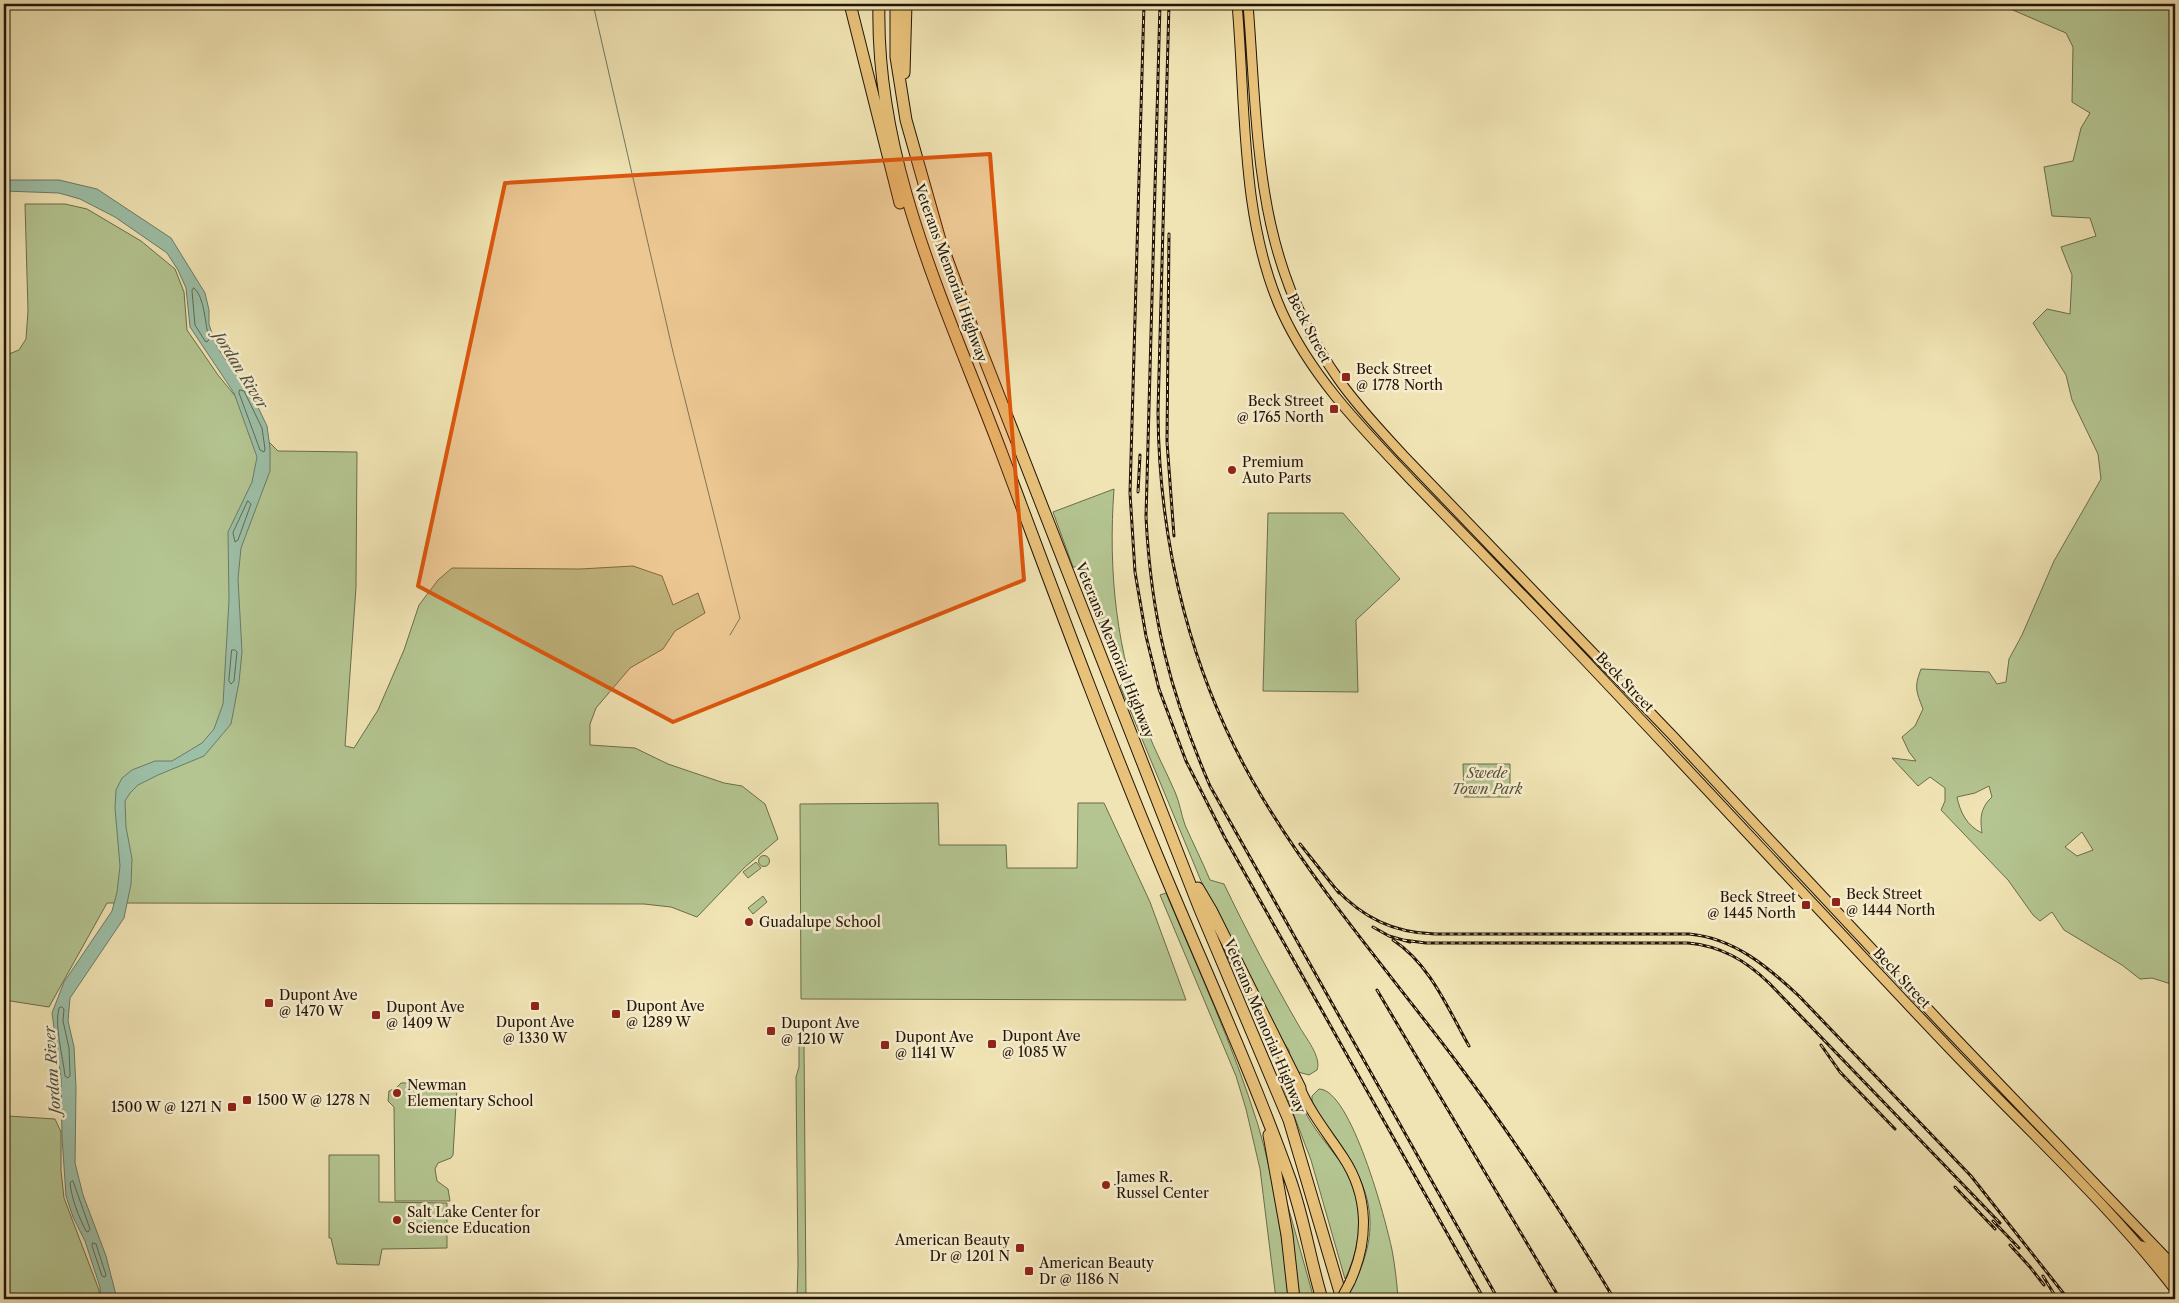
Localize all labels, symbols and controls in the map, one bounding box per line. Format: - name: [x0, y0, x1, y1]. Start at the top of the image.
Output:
- street label: Veterans Memorial Highway: [910, 181, 992, 365]
- street label: Beck Street: [1283, 290, 1335, 366]
- water label: Jordan River: [207, 324, 273, 413]
- place label: Beck Street @ 1778 North: [1356, 360, 1443, 394]
- marker: Beck Street @ 1778 North: [1340, 371, 1352, 383]
- place label: Beck Street @ 1765 North: [1237, 392, 1324, 426]
- marker: Beck Street @ 1765 North: [1328, 403, 1340, 415]
- place label: Premium Auto Parts: [1241, 453, 1311, 487]
- marker: Premium Auto Parts: [1226, 464, 1238, 476]
- street label: Veterans Memorial Highway: [1071, 559, 1159, 741]
- street label: Beck Street: [1592, 648, 1658, 716]
- park label: Swede Town Park: [1451, 764, 1523, 798]
- place label: Beck Street @ 1444 North: [1846, 885, 1935, 919]
- place label: Beck Street @ 1445 North: [1707, 888, 1796, 922]
- marker: Beck Street @ 1444 North: [1830, 896, 1842, 908]
- marker: Beck Street @ 1445 North: [1800, 899, 1812, 911]
- place label: Guadalupe School: [759, 913, 881, 931]
- marker: Guadalupe School: [743, 916, 755, 928]
- street label: Veterans Memorial Highway: [1220, 935, 1310, 1116]
- street label: Beck Street: [1869, 944, 1935, 1012]
- place label: Dupont Ave @ 1470 W: [279, 986, 358, 1020]
- marker: Dupont Ave @ 1470 W: [263, 997, 275, 1009]
- place label: Dupont Ave @ 1289 W: [626, 997, 705, 1031]
- place label: Dupont Ave @ 1409 W: [386, 998, 465, 1032]
- marker: Dupont Ave @ 1330 W: [529, 1000, 541, 1012]
- marker: Dupont Ave @ 1289 W: [610, 1008, 622, 1020]
- marker: Dupont Ave @ 1409 W: [370, 1009, 382, 1021]
- place label: Dupont Ave @ 1330 W: [496, 1013, 574, 1047]
- place label: Dupont Ave @ 1210 W: [781, 1014, 860, 1048]
- water label: Jordan River: [39, 1024, 65, 1119]
- marker: Dupont Ave @ 1210 W: [765, 1025, 777, 1037]
- place label: Dupont Ave @ 1085 W: [1002, 1027, 1081, 1061]
- place label: Dupont Ave @ 1141 W: [895, 1028, 974, 1062]
- marker: Dupont Ave @ 1085 W: [986, 1038, 998, 1050]
- marker: Dupont Ave @ 1141 W: [879, 1039, 891, 1051]
- place label: Newman Elementary School: [407, 1076, 533, 1110]
- marker: Newman Elementary School: [391, 1087, 403, 1099]
- place label: 1500 W @ 1278 N: [257, 1091, 371, 1109]
- marker: 1500 W @ 1278 N: [241, 1094, 253, 1106]
- place label: 1500 W @ 1271 N: [111, 1098, 222, 1116]
- marker: 1500 W @ 1271 N: [226, 1101, 238, 1113]
- place label: James R. Russel Center: [1114, 1168, 1209, 1202]
- marker: James R. Russel Center: [1100, 1179, 1112, 1191]
- place label: Salt Lake Center for Science Education: [407, 1203, 540, 1237]
- marker: Salt Lake Center for Science Education: [391, 1214, 403, 1226]
- place label: American Beauty Dr @ 1201 N: [894, 1231, 1010, 1265]
- marker: American Beauty Dr @ 1201 N: [1014, 1242, 1026, 1254]
- place label: American Beauty Dr @ 1186 N: [1038, 1254, 1154, 1288]
- marker: American Beauty Dr @ 1186 N: [1023, 1265, 1035, 1277]

